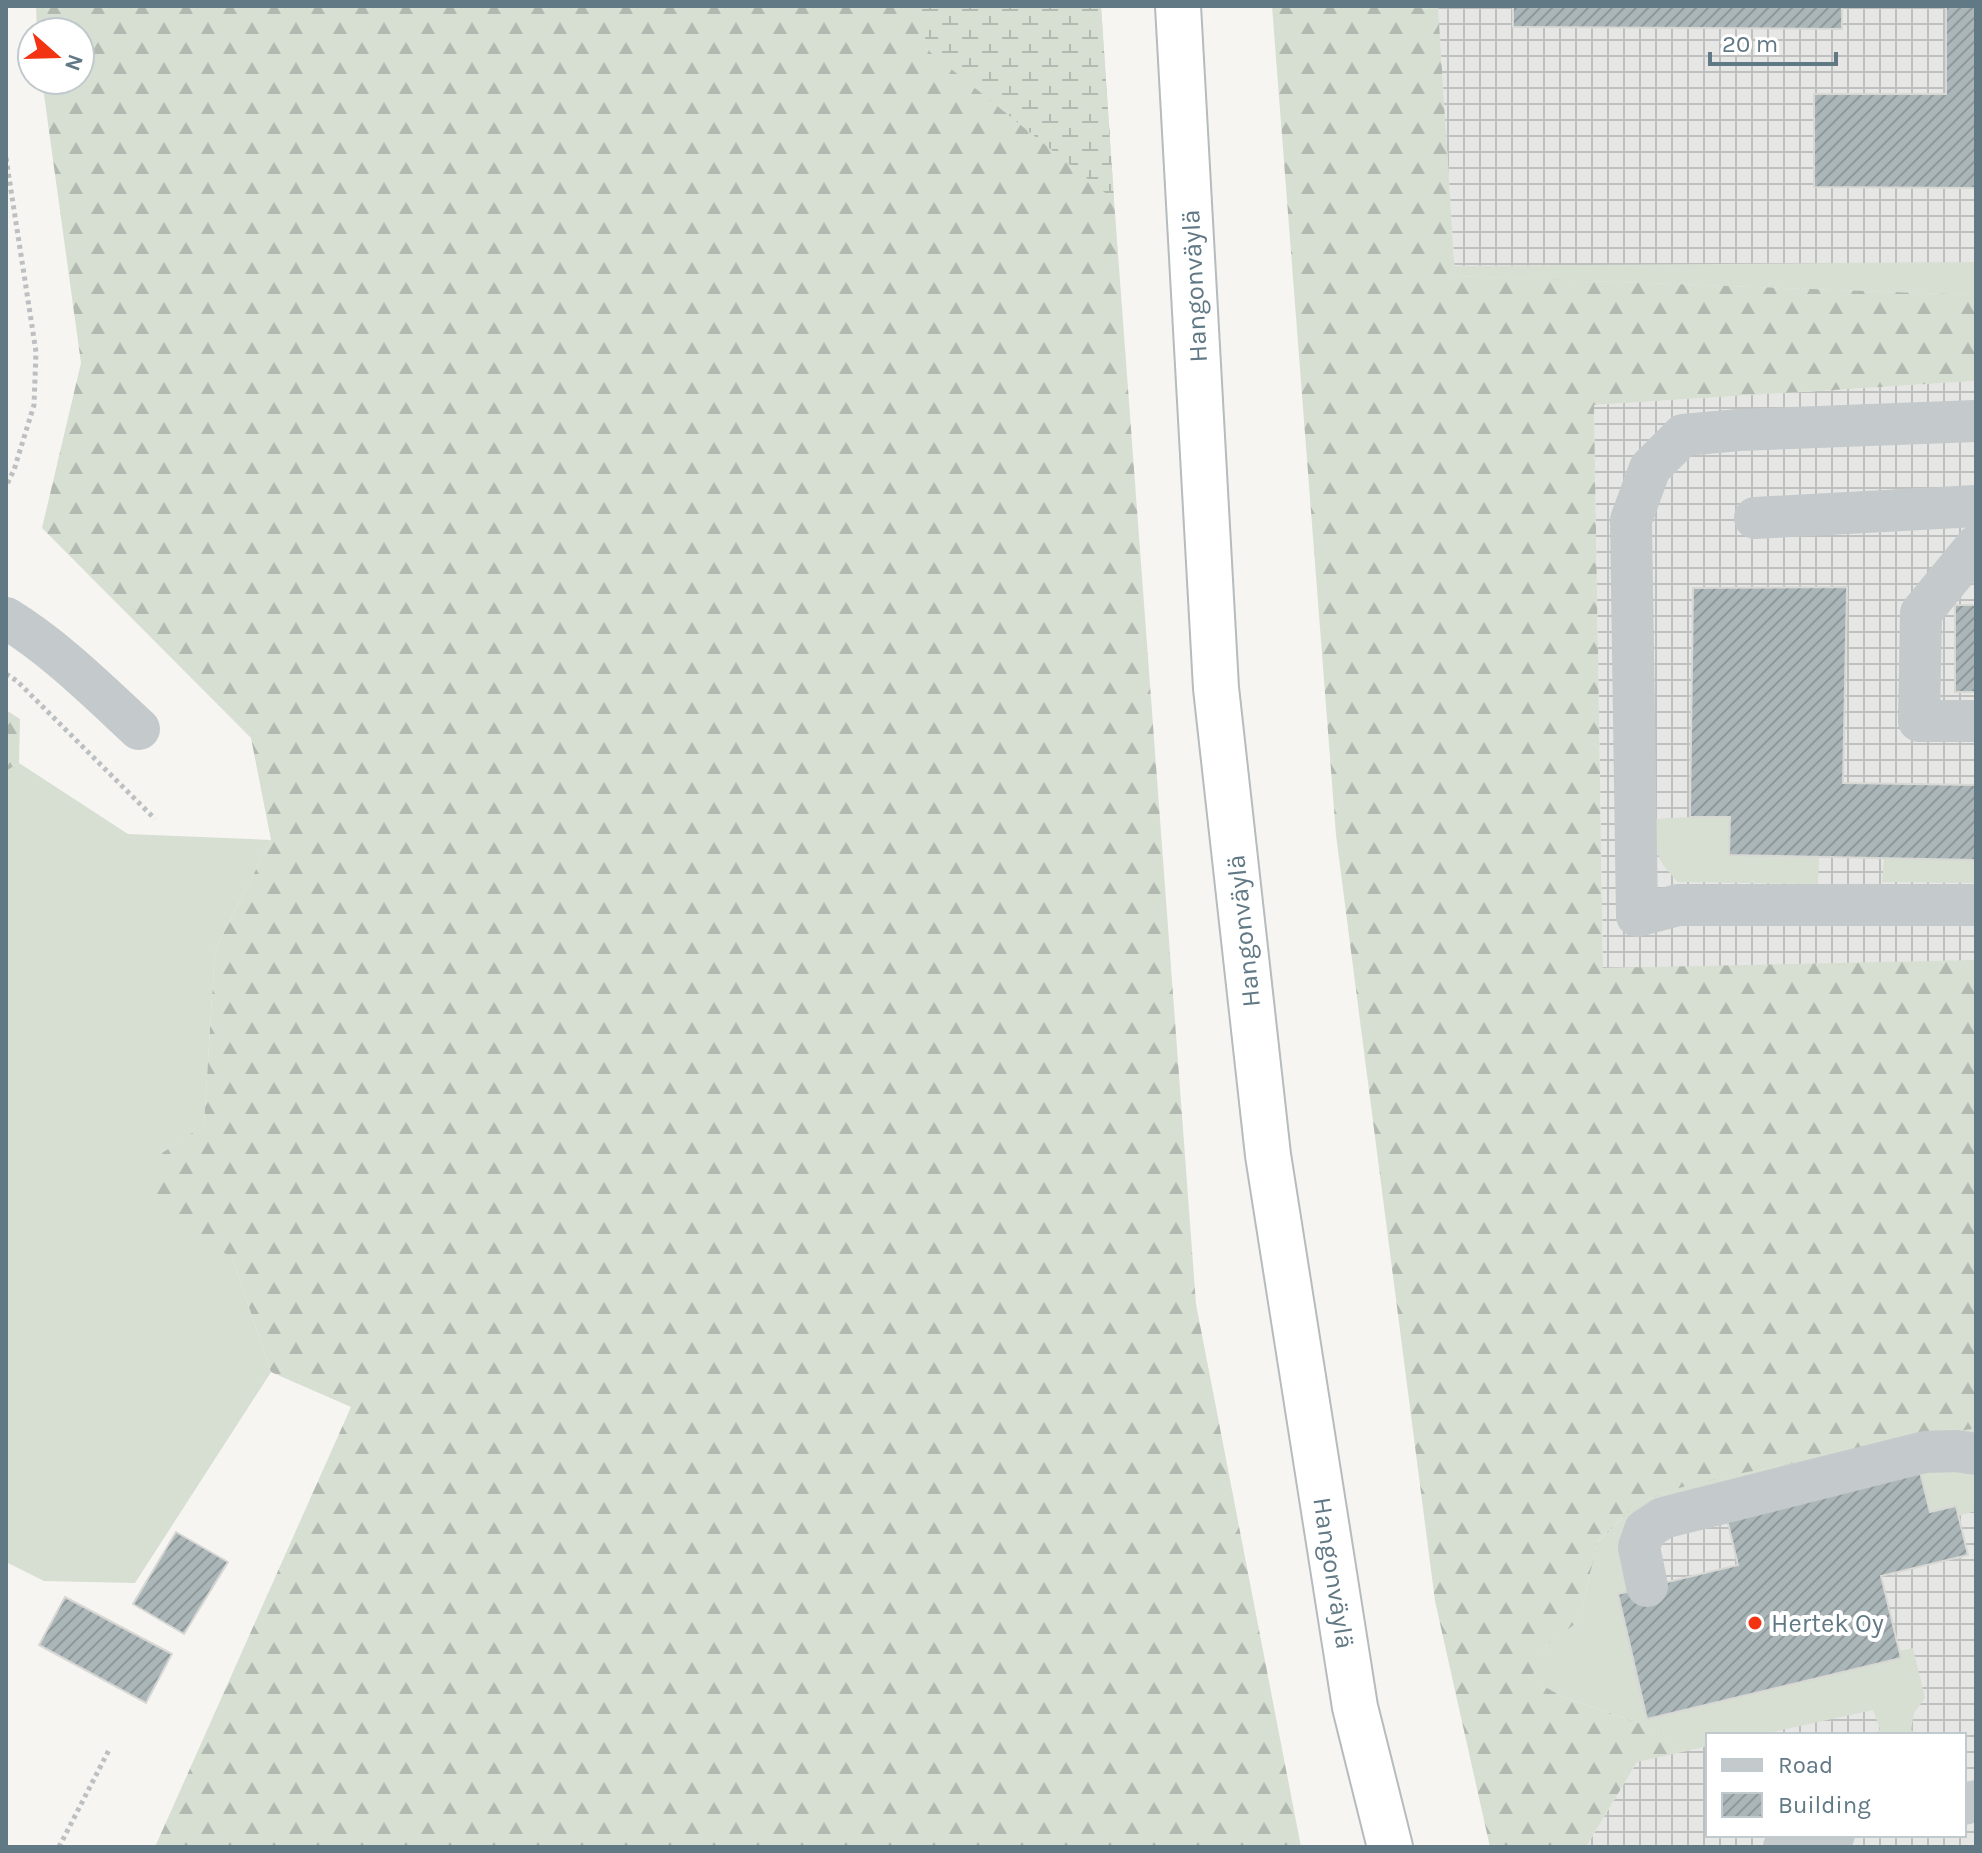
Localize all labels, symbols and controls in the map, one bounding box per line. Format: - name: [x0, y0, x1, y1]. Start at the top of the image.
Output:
- north arrow: [16, 16, 96, 96]
- scale bar: [1710, 16, 1836, 66]
- text: 20 m: [1722, 30, 1778, 58]
- text: N: [59, 51, 89, 74]
- street label: Hangonväylä: [1175, 209, 1214, 363]
- street label: Hangonväylä: [1220, 853, 1267, 1009]
- street label: Hangonväylä: [1306, 1495, 1361, 1651]
- place label: Hertek Oy: [1771, 1608, 1884, 1639]
- marker: Hertek Oy: [1746, 1614, 1764, 1632]
- legend: [1706, 1733, 1966, 1837]
- text: Road: [1778, 1751, 1833, 1779]
- text: Building: [1778, 1791, 1871, 1819]

